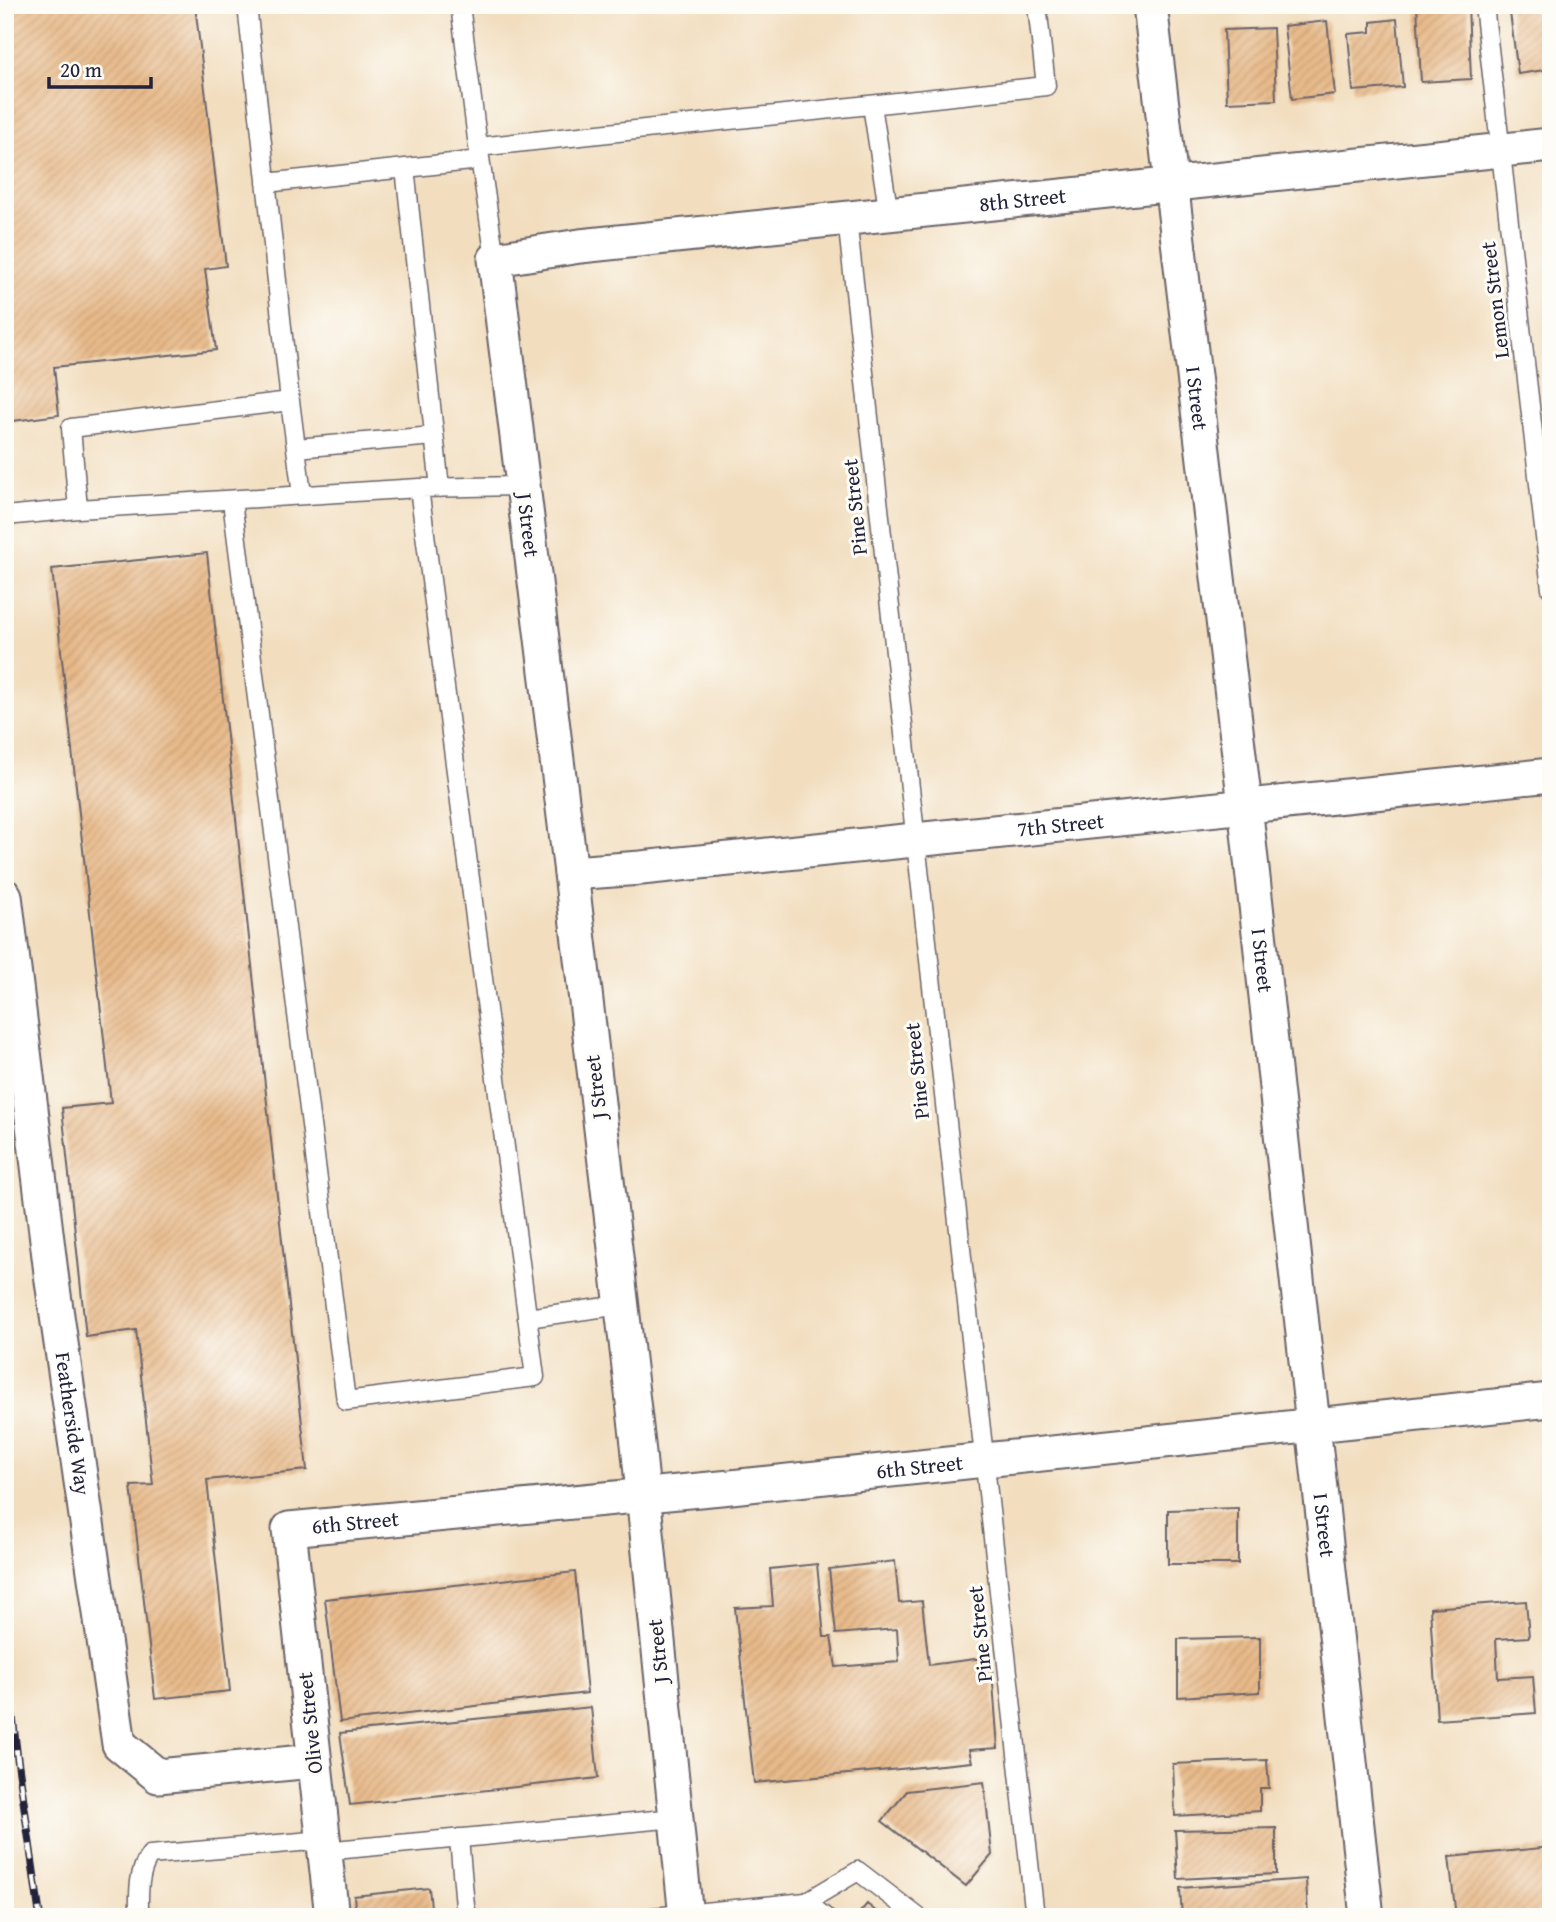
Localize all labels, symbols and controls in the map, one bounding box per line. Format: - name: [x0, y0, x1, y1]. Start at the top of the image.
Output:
- scale bar: [49, 46, 150, 90]
- text: 20 m: [60, 54, 102, 85]
- street label: 8th Street: [978, 179, 1068, 219]
- street label: Lemon Street: [1472, 239, 1517, 360]
- street label: I Street: [1178, 364, 1216, 432]
- street label: Pine Street: [834, 457, 875, 557]
- street label: J Street: [509, 488, 548, 559]
- street label: 7th Street: [1016, 805, 1106, 844]
- street label: I Street: [1244, 927, 1282, 995]
- street label: Pine Street: [896, 1021, 937, 1121]
- street label: J Street: [576, 1053, 615, 1124]
- street label: Featherside Way: [47, 1350, 99, 1498]
- street label: 6th Street: [875, 1446, 965, 1487]
- street label: I Street: [1306, 1491, 1343, 1559]
- street label: 6th Street: [310, 1503, 401, 1542]
- street label: Pine Street: [959, 1584, 1000, 1684]
- street label: J Street: [639, 1617, 677, 1688]
- street label: Olive Street: [289, 1670, 330, 1775]

